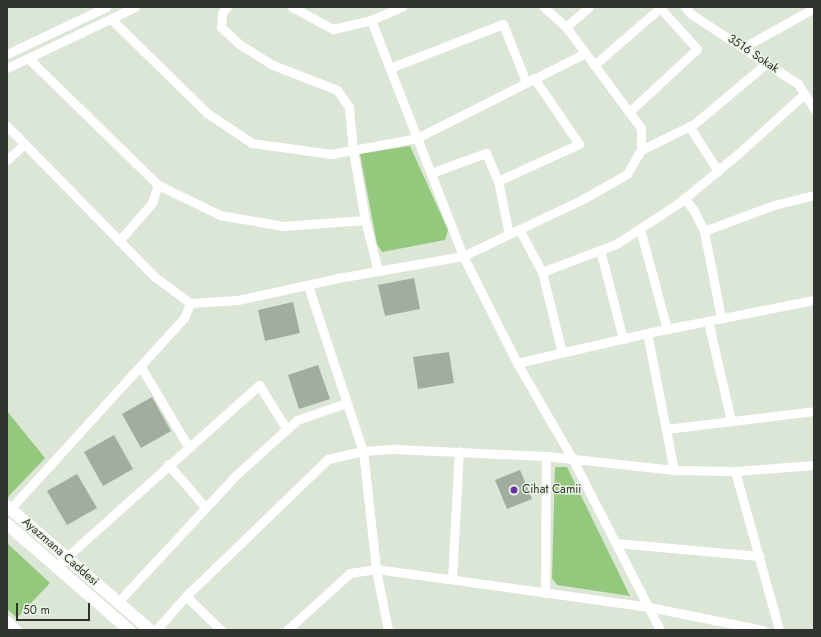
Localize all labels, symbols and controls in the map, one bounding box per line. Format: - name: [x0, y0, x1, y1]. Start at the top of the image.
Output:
- street label: 3516 Sokak: [725, 32, 781, 76]
- place label: Cihat Camii: [522, 483, 581, 497]
- marker: Cihat Camii: [509, 485, 519, 495]
- street label: Ayazmana Caddesi: [19, 515, 101, 589]
- scale bar: [18, 595, 92, 621]
- text: 50 m: [23, 601, 50, 619]

